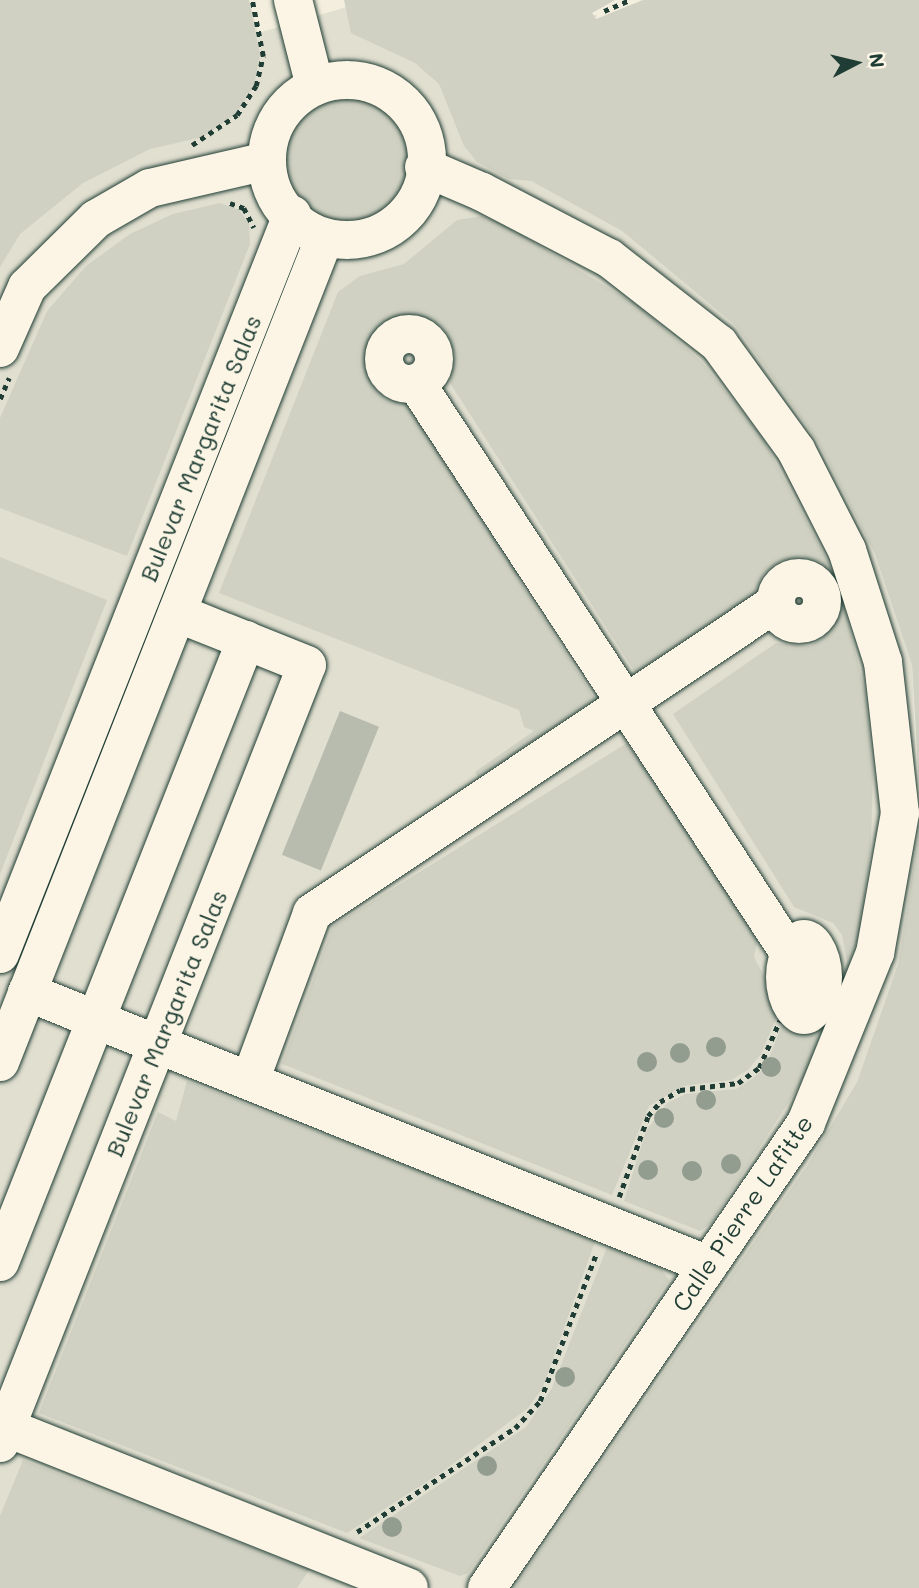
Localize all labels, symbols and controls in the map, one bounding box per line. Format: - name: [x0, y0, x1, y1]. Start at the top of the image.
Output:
- north arrow: [821, 28, 891, 98]
- text: N: [864, 52, 891, 69]
- street label: Bulevar Margarita Salas: [133, 310, 267, 586]
- street label: Bulevar Margarita Salas: [99, 885, 233, 1161]
- street label: Calle Pierre Lafitte: [666, 1109, 818, 1317]

